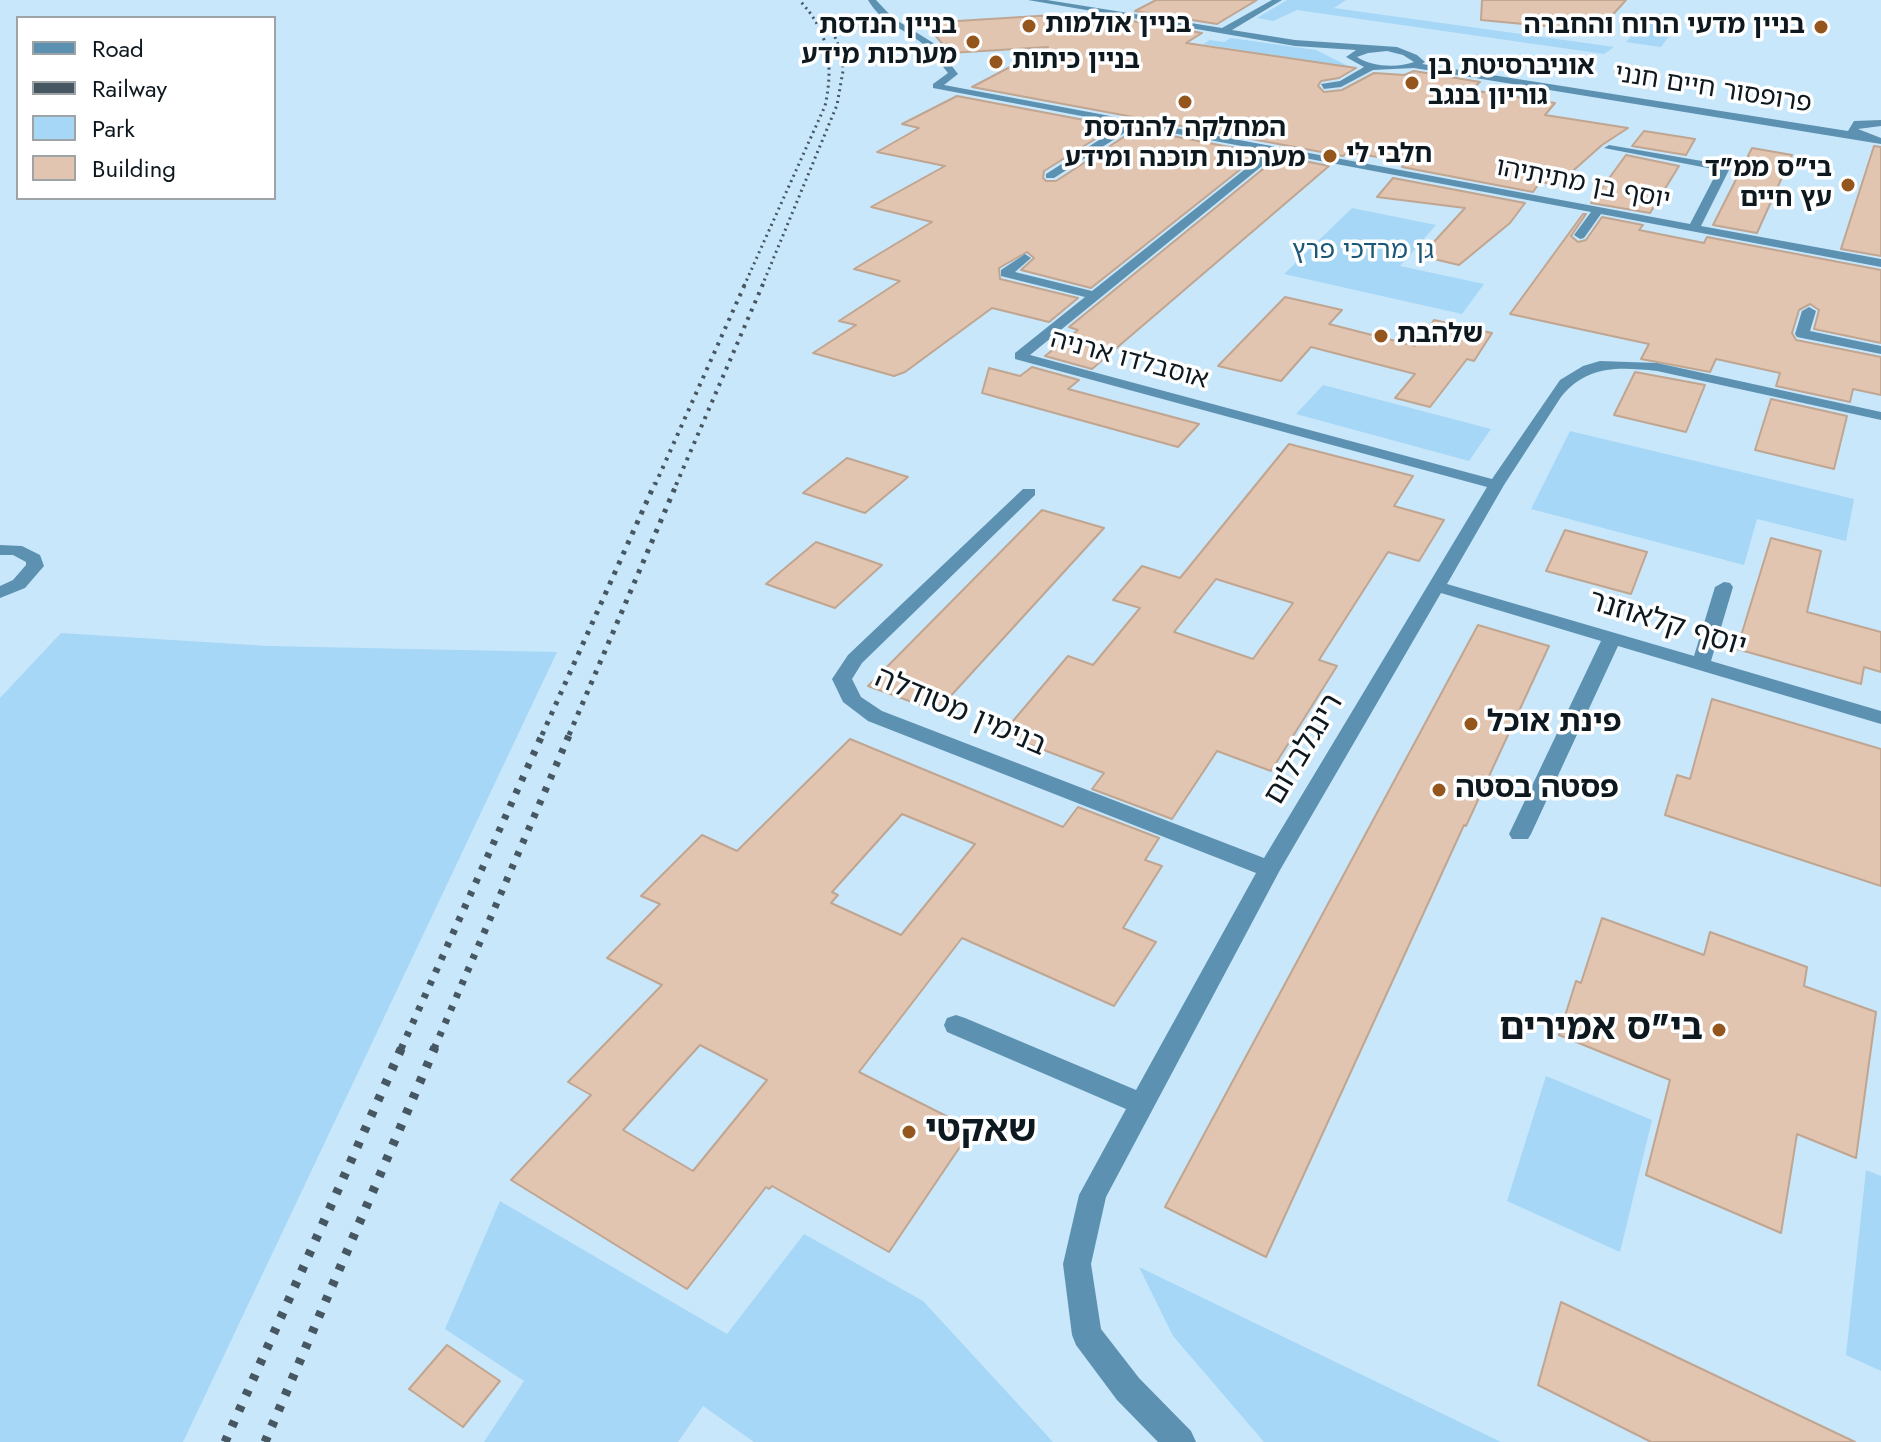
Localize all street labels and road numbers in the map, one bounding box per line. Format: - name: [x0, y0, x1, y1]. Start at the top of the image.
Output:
- street label: פרופסור חיים חנני: [1612, 59, 1814, 121]
- street label: יוסף בן מתיתיהו: [1493, 153, 1673, 217]
- street label: אוסבלדו ארניה: [1047, 325, 1211, 397]
- street label: יוסף קלאוזנר: [1584, 584, 1750, 666]
- street label: בנימין מטודלה: [869, 661, 1051, 765]
- street label: רינגלבלום: [1258, 688, 1352, 812]

